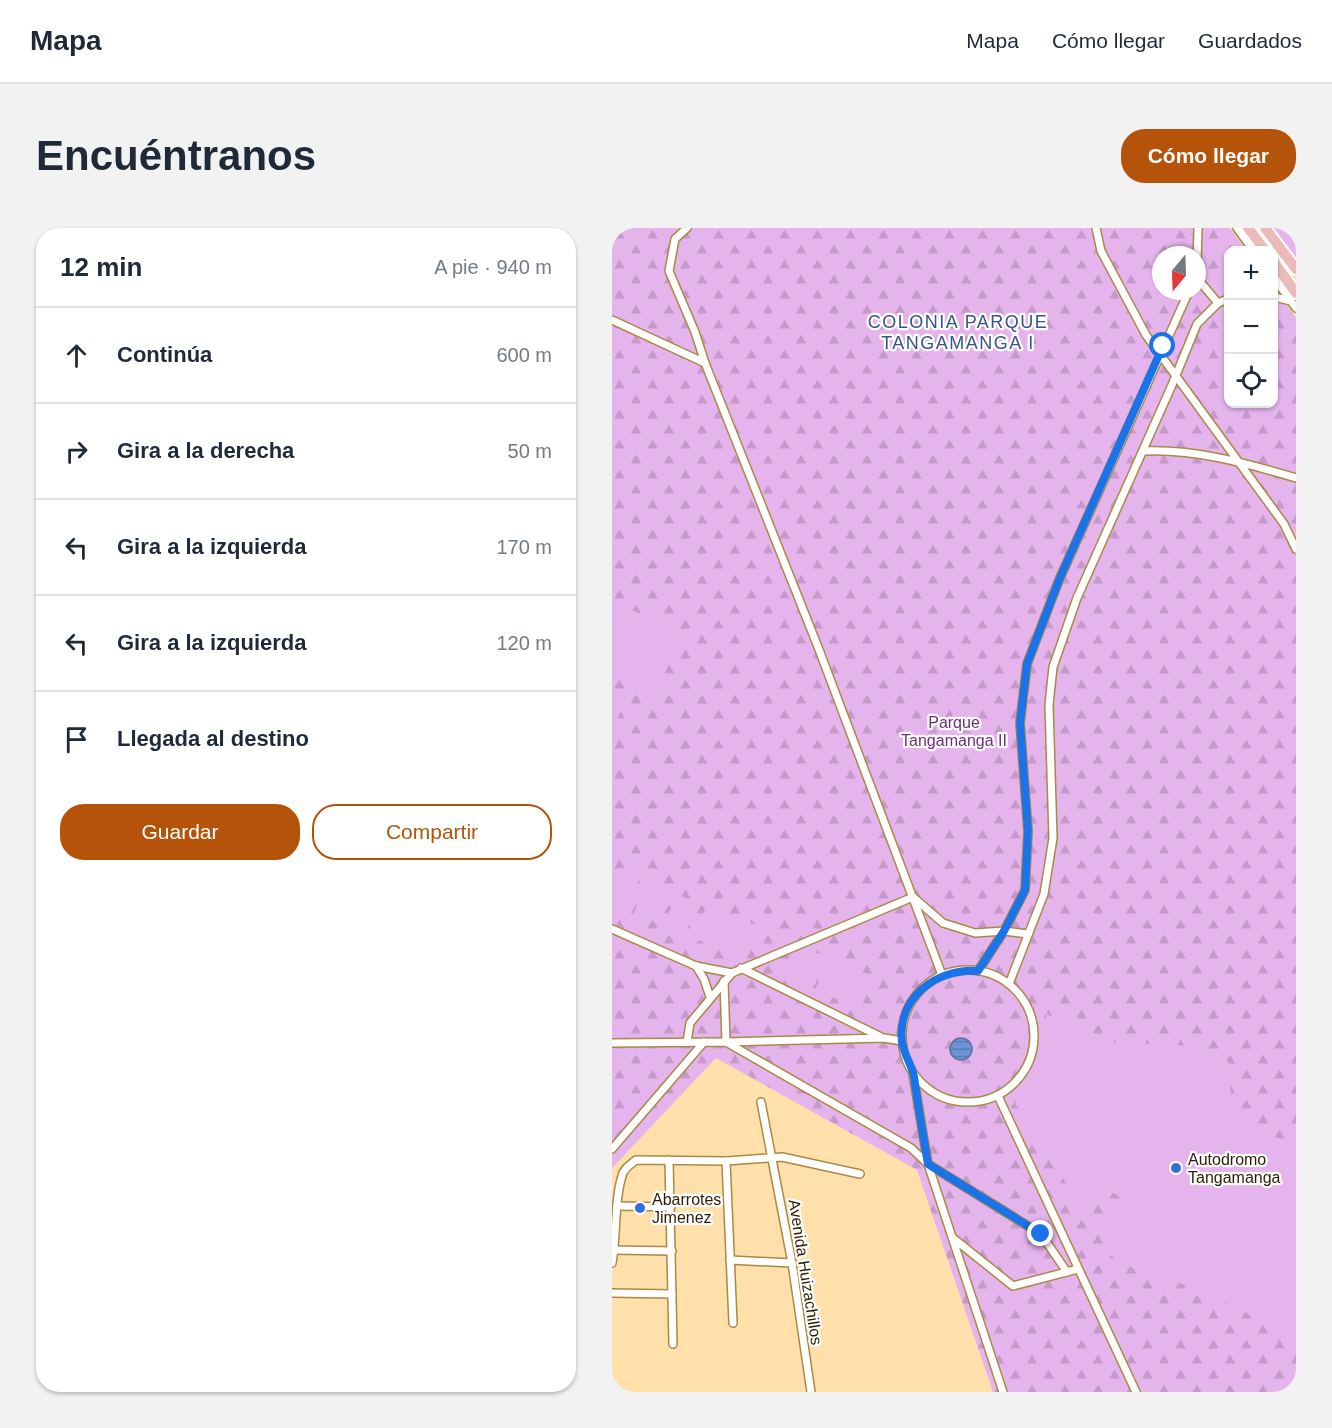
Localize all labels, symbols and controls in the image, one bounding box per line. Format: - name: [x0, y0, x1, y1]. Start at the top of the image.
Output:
- text: Mapa: [30, 25, 102, 56]
- text: Mapa: [966, 29, 1019, 52]
- text: Cómo llegar: [1052, 29, 1165, 52]
- text: Guardados: [1198, 29, 1302, 52]
- button: Cómo llegar: [1121, 129, 1296, 183]
- text: Encuéntranos: [36, 132, 316, 179]
- north arrow: [1152, 246, 1206, 300]
- map controls: [1224, 246, 1278, 408]
- button: +: [1224, 246, 1278, 300]
- text: 12 min: [60, 252, 142, 282]
- text: A pie · 940 m: [434, 256, 552, 278]
- button: −: [1224, 300, 1278, 354]
- district label: COLONIA PARQUE TANGAMANGA I: [868, 312, 1048, 353]
- route start: [1149, 332, 1175, 358]
- icon: ahead: [60, 339, 93, 372]
- text: Continúa: [117, 342, 212, 367]
- text: 600 m: [496, 344, 552, 366]
- button: locate: [1224, 354, 1278, 408]
- icon: right: [60, 435, 93, 468]
- text: Gira a la derecha: [117, 438, 294, 463]
- text: 50 m: [508, 440, 552, 462]
- icon: left: [60, 531, 93, 564]
- text: Gira a la izquierda: [117, 534, 307, 559]
- text: 170 m: [496, 536, 552, 558]
- icon: left: [60, 627, 93, 660]
- text: Gira a la izquierda: [117, 630, 307, 655]
- text: 120 m: [496, 632, 552, 654]
- park label: Parque Tangamanga II: [901, 714, 1007, 749]
- icon: arrive: [60, 723, 93, 756]
- text: Llegada al destino: [117, 726, 309, 751]
- button: Guardar: [60, 804, 300, 860]
- button: Compartir: [312, 804, 552, 860]
- place label: Autodromo Tangamanga: [1188, 1151, 1281, 1186]
- marker: Autodromo Tangamanga: [1169, 1161, 1183, 1175]
- place label: Abarrotes Jimenez: [652, 1191, 721, 1226]
- street label: Avenida Huizachillos: [786, 1198, 825, 1346]
- marker: Abarrotes Jimenez: [633, 1201, 647, 1215]
- route end: [1027, 1220, 1053, 1246]

